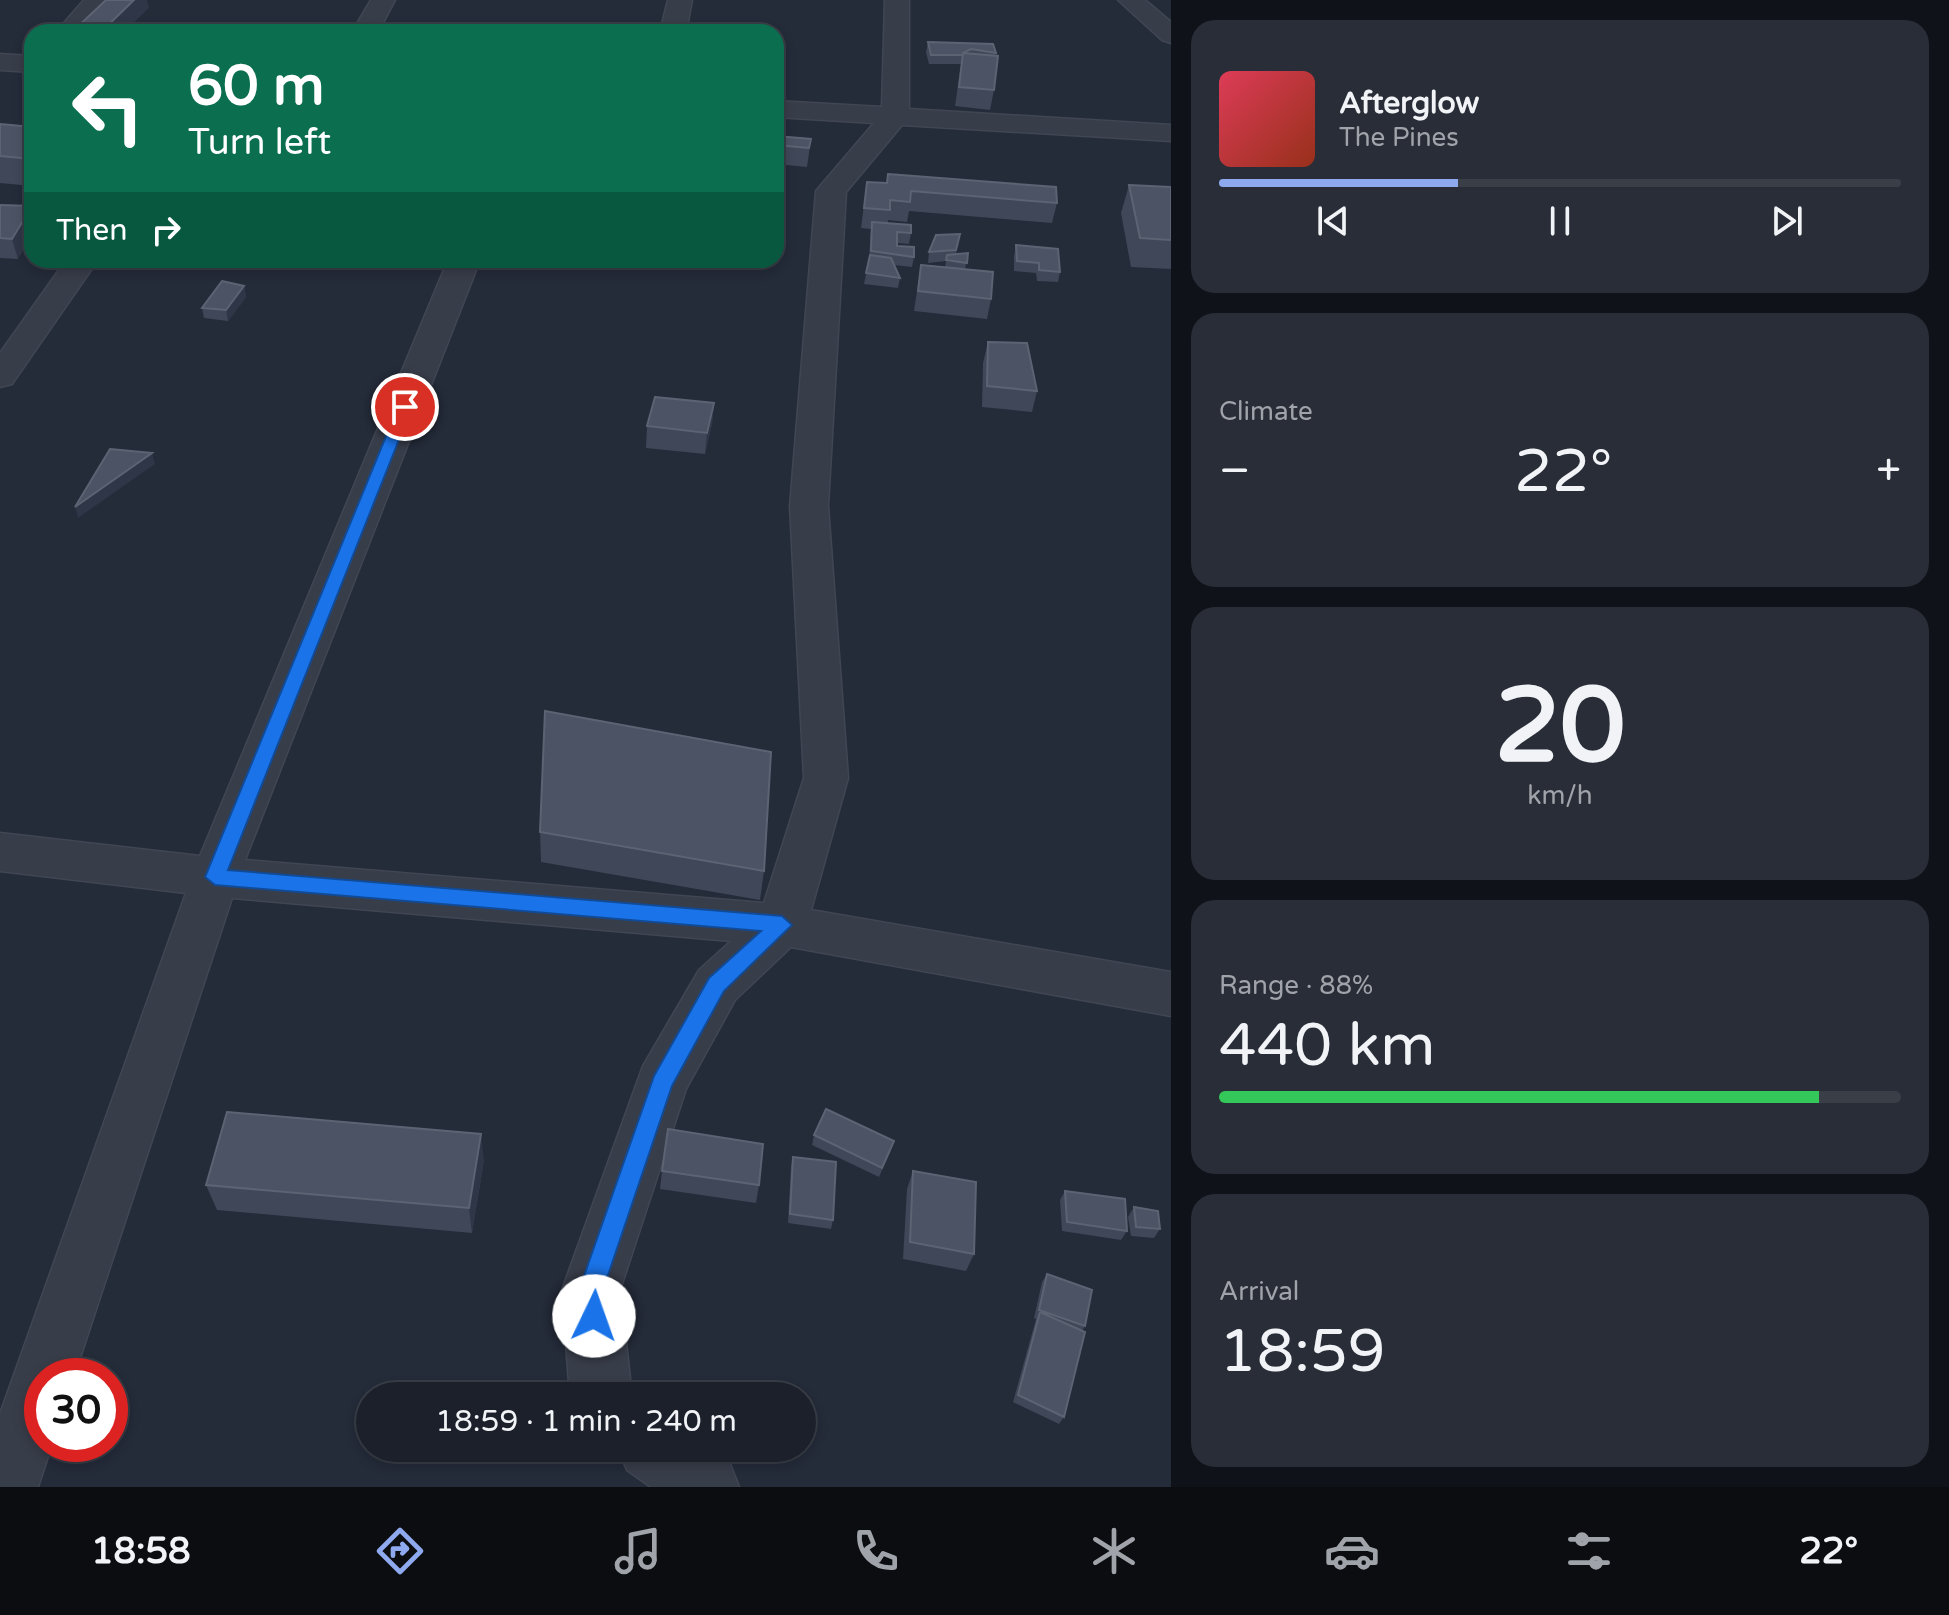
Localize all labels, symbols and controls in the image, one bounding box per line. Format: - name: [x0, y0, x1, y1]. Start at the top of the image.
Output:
- text: 60 m: [188, 53, 324, 120]
- icon: left: [56, 56, 160, 160]
- text: Afterglow: [1339, 85, 1479, 122]
- text: Turn left: [188, 121, 331, 164]
- text: The Pines: [1339, 122, 1459, 153]
- icon: previous: [1311, 199, 1355, 243]
- icon: pause: [1538, 199, 1582, 243]
- icon: next: [1765, 199, 1809, 243]
- icon: right: [144, 208, 188, 252]
- text: Then: [56, 212, 128, 249]
- pin: [371, 373, 439, 441]
- icon: arrive: [383, 385, 427, 429]
- text: Climate: [1219, 396, 1313, 427]
- text: 22°: [1514, 436, 1612, 508]
- text: −: [1219, 445, 1250, 498]
- text: +: [1876, 445, 1901, 498]
- text: 20: [1495, 665, 1625, 790]
- text: km/h: [1527, 780, 1593, 811]
- text: Range · 88%: [1219, 970, 1373, 1001]
- text: 440 km: [1219, 1010, 1435, 1082]
- position arrow: [552, 1274, 636, 1358]
- text: Arrival: [1219, 1276, 1299, 1307]
- text: 18:59: [1219, 1316, 1385, 1388]
- speed limit sign: 30: [24, 1358, 128, 1462]
- text: 18:59 · 1 min · 240 m: [435, 1403, 737, 1440]
- icon: directions: [372, 1523, 428, 1579]
- icon: music: [610, 1523, 666, 1579]
- icon: phone: [848, 1523, 904, 1579]
- icon: climate: [1086, 1523, 1142, 1579]
- icon: car: [1324, 1523, 1380, 1579]
- icon: filters: [1561, 1523, 1617, 1579]
- text: 18:58: [91, 1530, 191, 1573]
- text: 22°: [1799, 1530, 1858, 1573]

